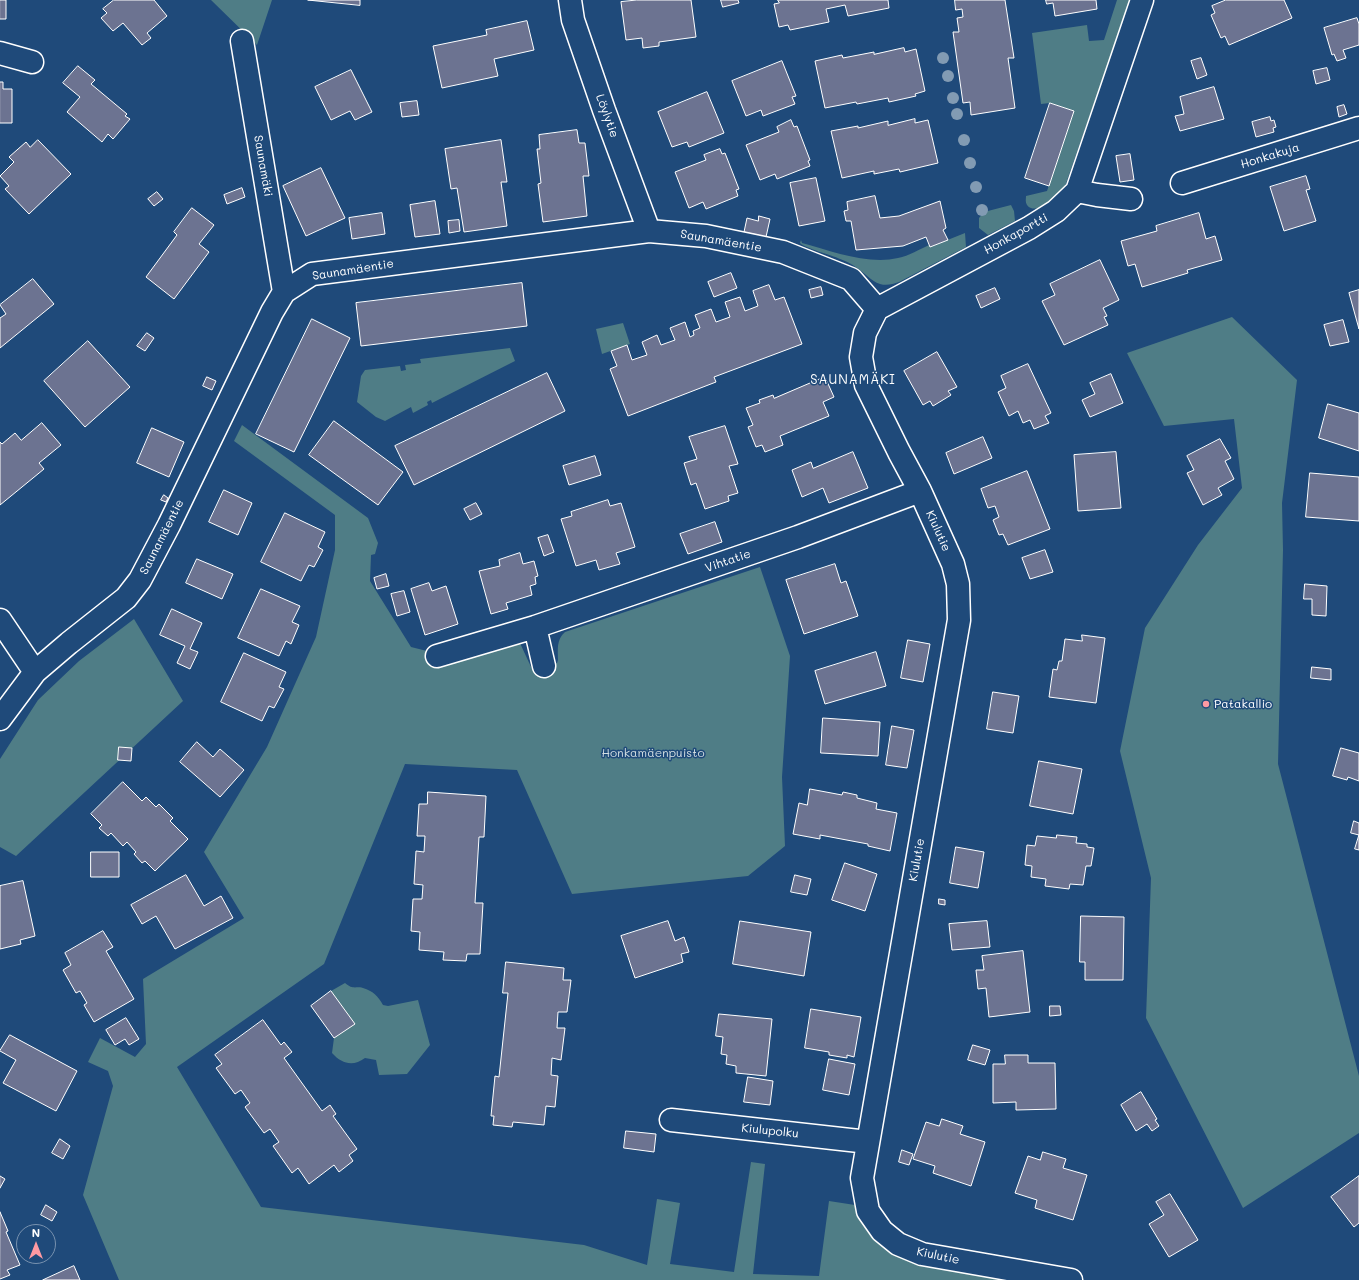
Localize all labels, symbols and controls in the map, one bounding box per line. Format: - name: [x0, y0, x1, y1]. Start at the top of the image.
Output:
- street label: Löylytie: [592, 92, 622, 140]
- street label: Saunamäki: [251, 134, 275, 198]
- street label: Honkakuja: [1239, 140, 1301, 172]
- street label: Honkaportti: [981, 211, 1051, 257]
- street label: Saunamäentie: [679, 227, 763, 255]
- street label: Saunamäentie: [311, 256, 395, 284]
- district label: SAUNAMÄKI: [810, 372, 896, 388]
- street label: Saunamäentie: [137, 497, 187, 577]
- street label: Kiulutie: [923, 508, 953, 554]
- street label: Vihtatie: [703, 546, 753, 576]
- place label: Patakallio: [1214, 697, 1272, 711]
- marker: Patakallio: [1201, 699, 1211, 709]
- park label: Honkamäenpuisto: [601, 746, 705, 760]
- street label: Kiulutie: [906, 837, 928, 883]
- street label: Kiulupolku: [741, 1121, 799, 1141]
- north arrow: [16, 1224, 56, 1264]
- text: N: [32, 1225, 40, 1240]
- street label: Kiulutie: [915, 1244, 961, 1268]

